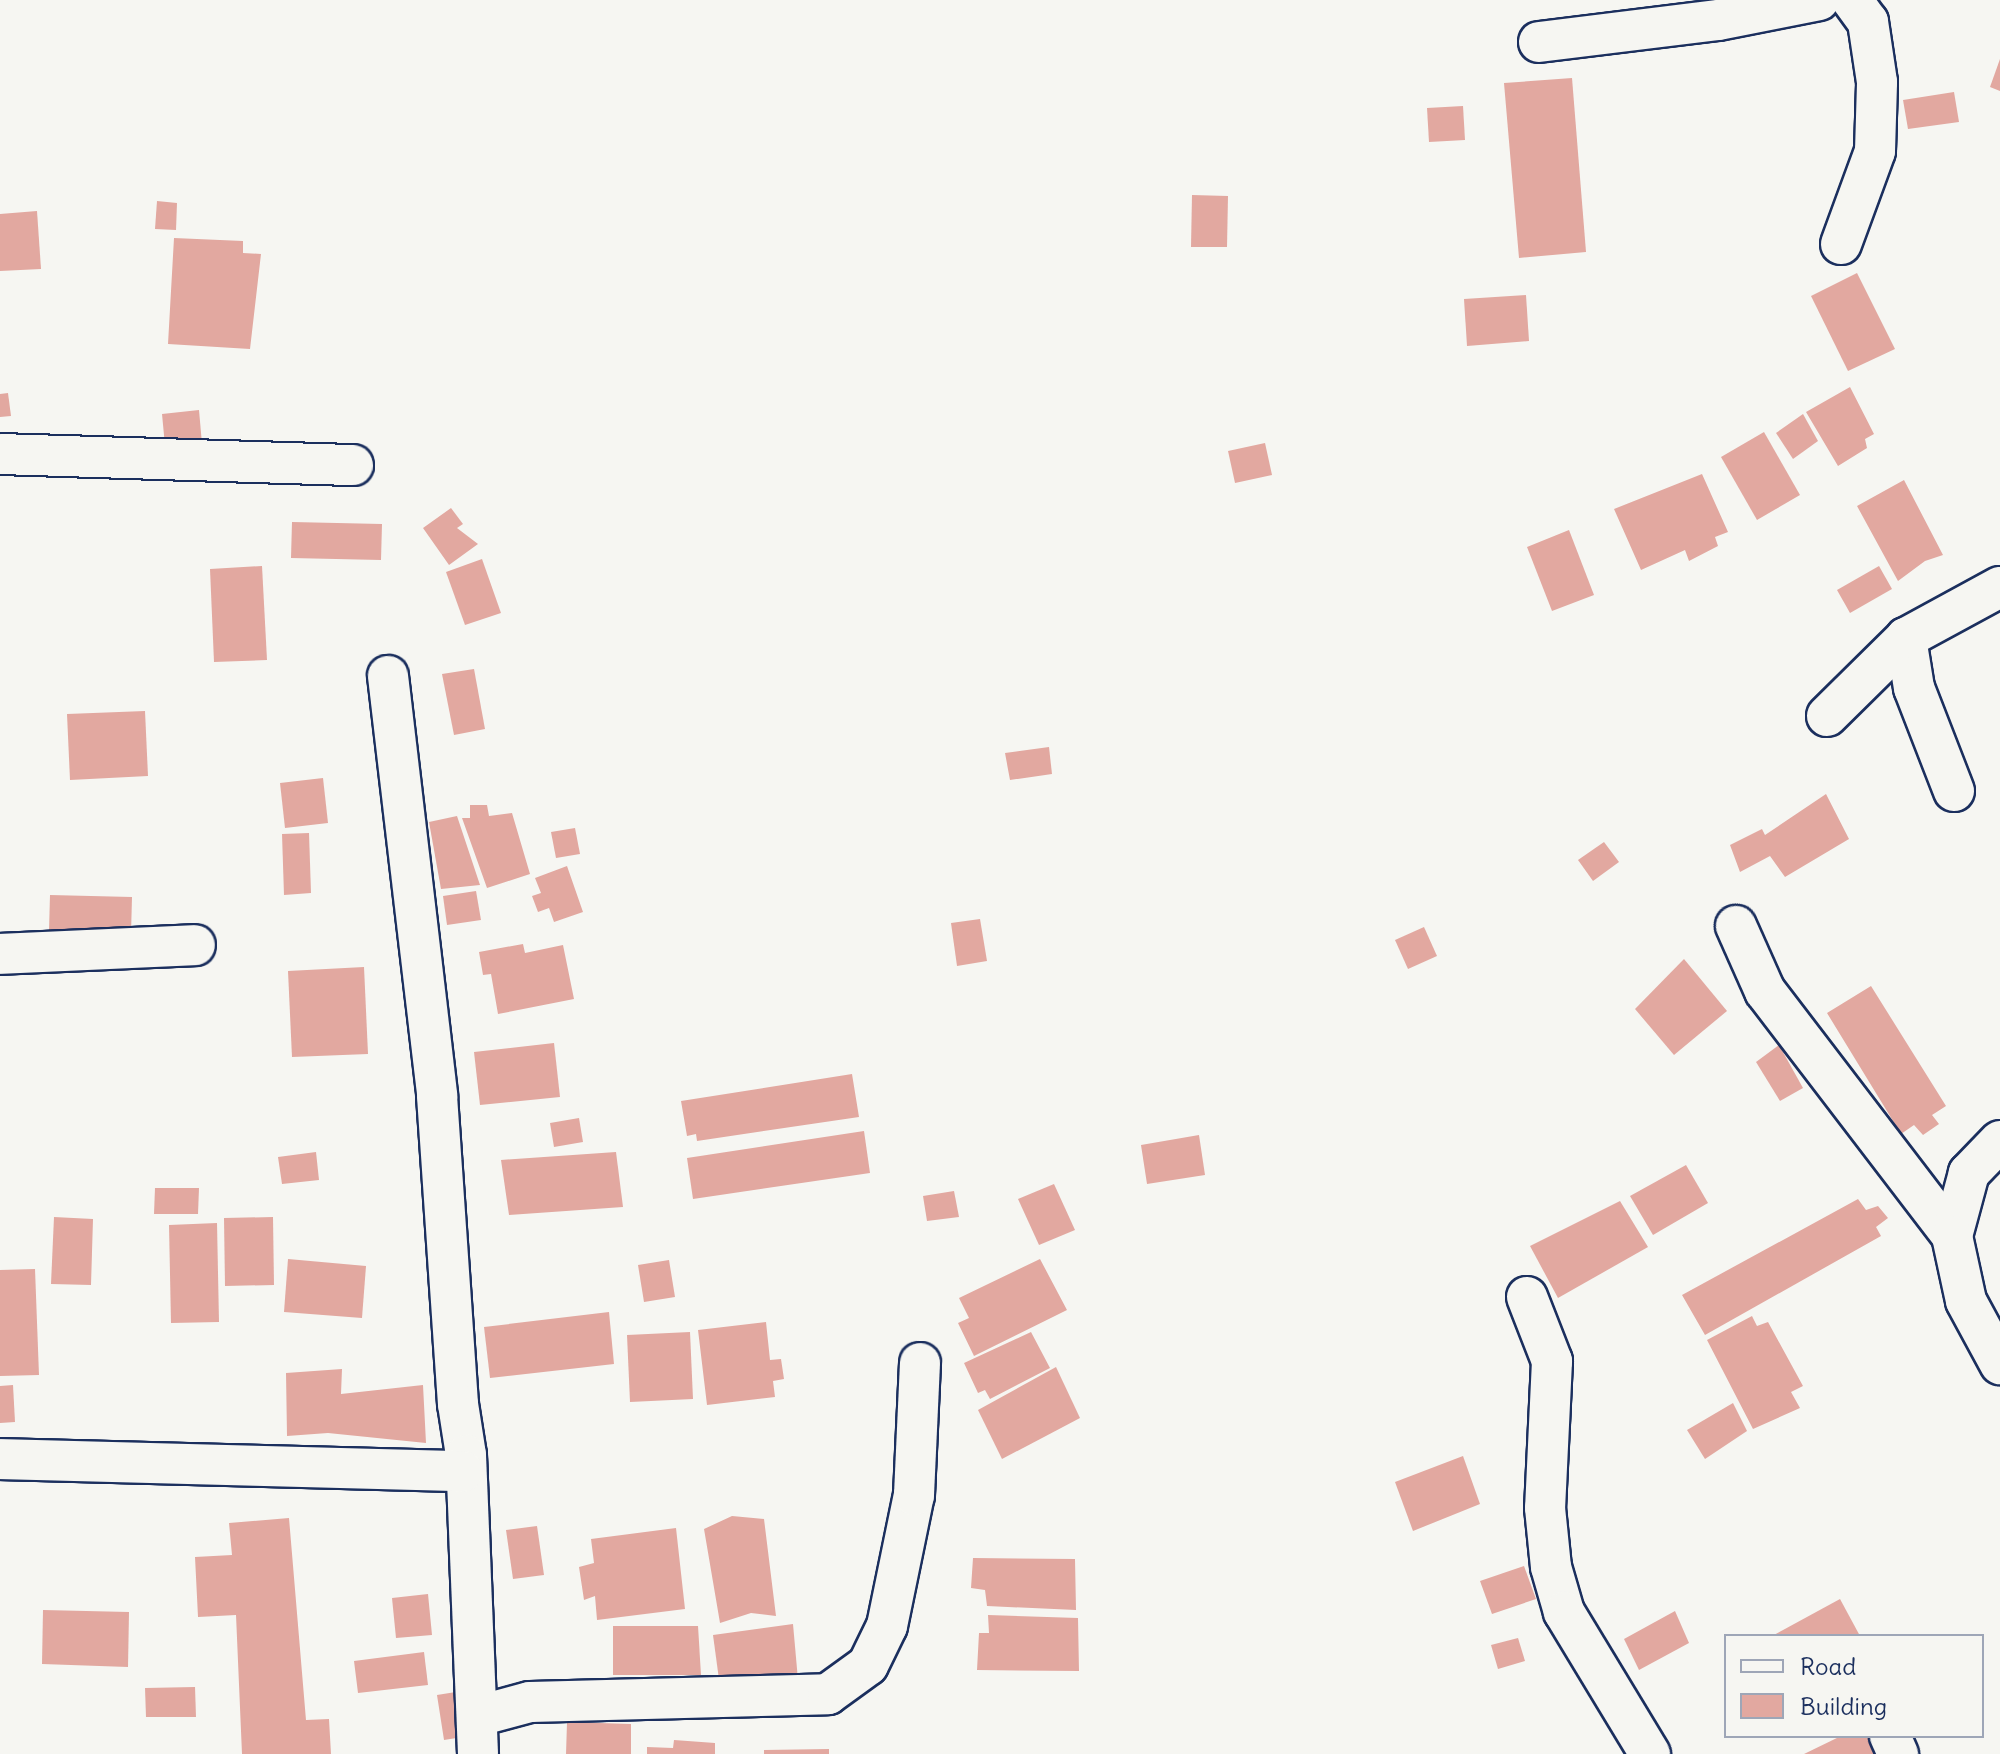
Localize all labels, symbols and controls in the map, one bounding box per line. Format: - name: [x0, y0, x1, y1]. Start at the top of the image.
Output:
- legend: [1724, 1634, 1984, 1738]
- text: Road: [1800, 1651, 1856, 1681]
- text: Building: [1800, 1691, 1887, 1721]

